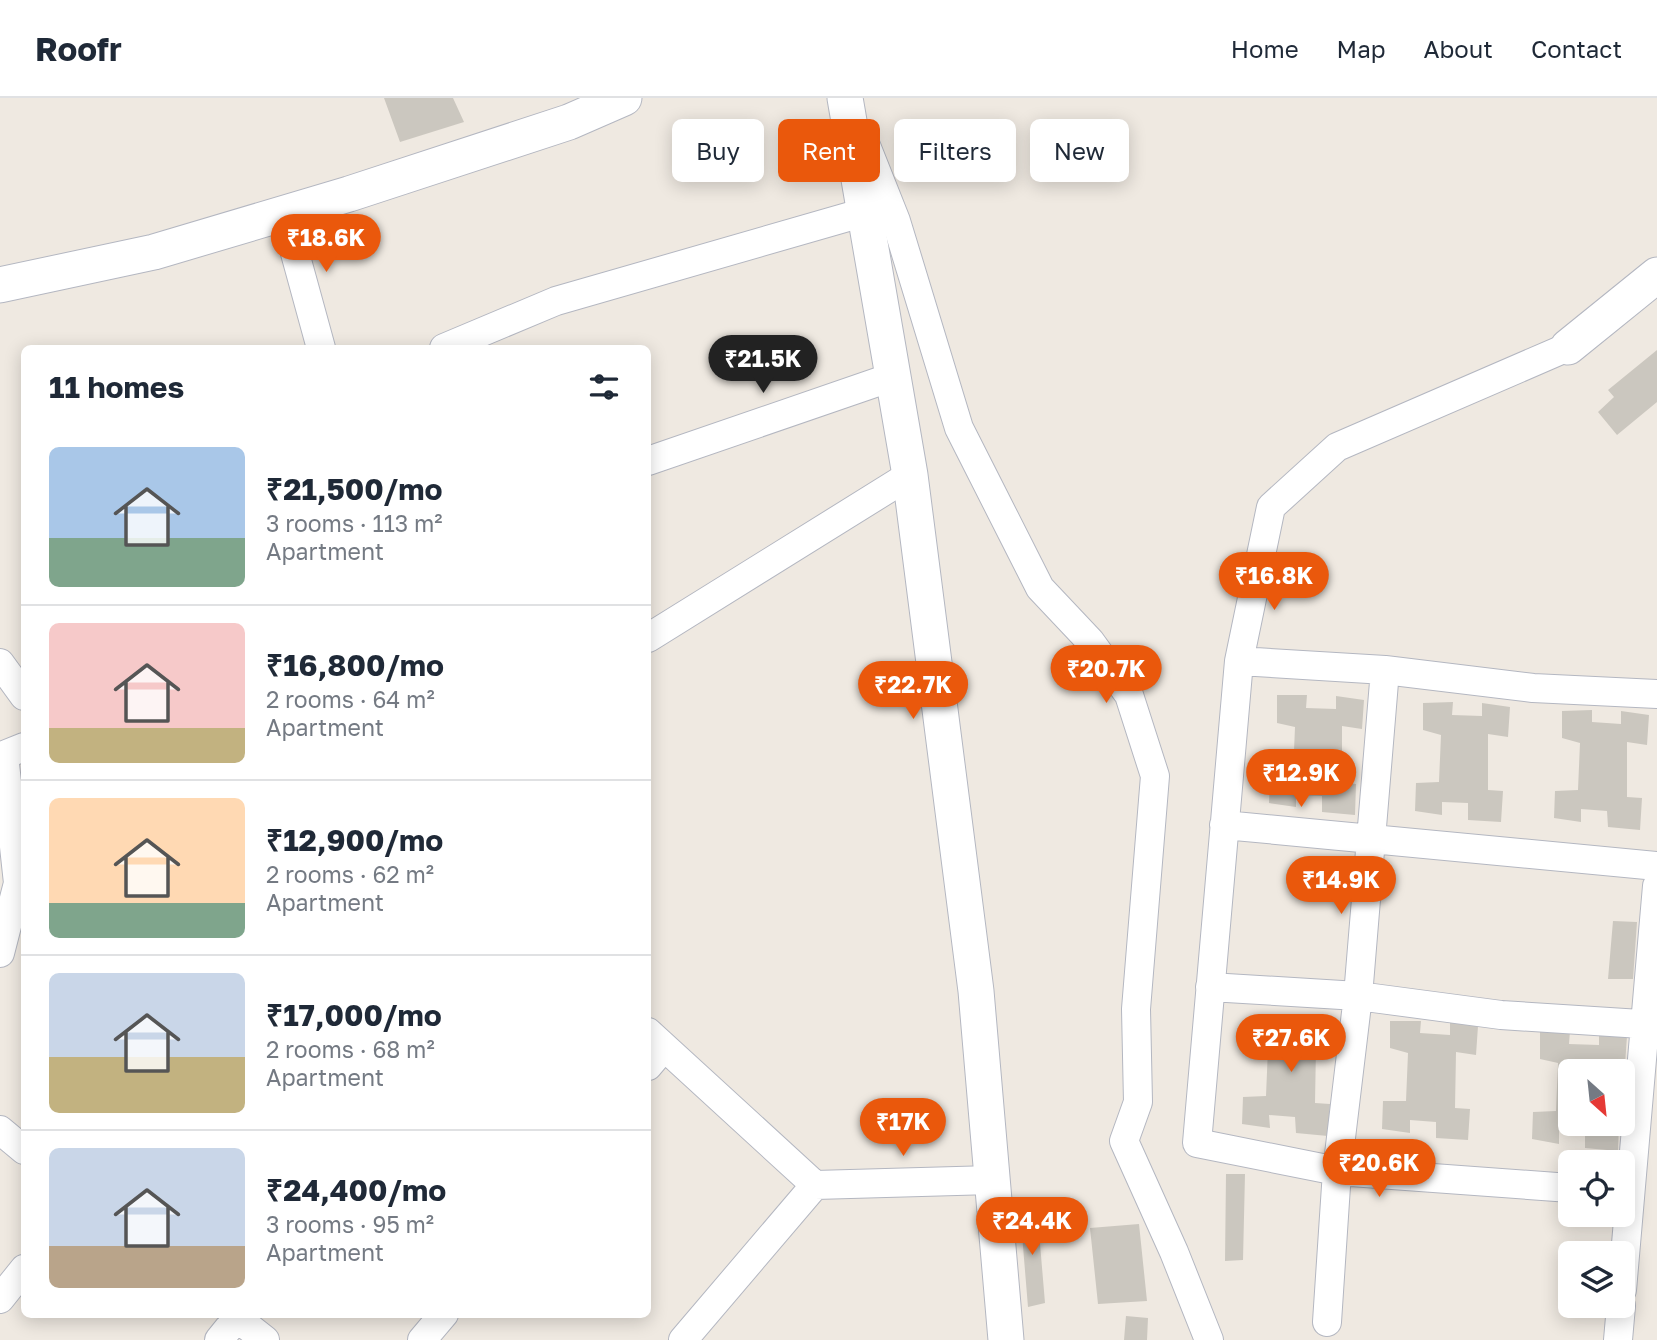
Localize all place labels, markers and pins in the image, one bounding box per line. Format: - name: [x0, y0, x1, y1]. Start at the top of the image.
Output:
- pin: ₹18.6K: [269, 214, 383, 274]
- pin: ₹21.5K: [706, 336, 820, 395]
- pin: ₹16.8K: [1217, 552, 1331, 612]
- pin: ₹20.7K: [1049, 646, 1163, 705]
- pin: ₹22.7K: [856, 662, 970, 721]
- pin: ₹12.9K: [1244, 750, 1358, 809]
- pin: ₹14.9K: [1284, 856, 1398, 916]
- pin: ₹27.6K: [1234, 1014, 1348, 1074]
- pin: ₹17K: [862, 1098, 944, 1158]
- pin: ₹20.6K: [1322, 1140, 1436, 1199]
- pin: ₹24.4K: [975, 1198, 1089, 1257]

